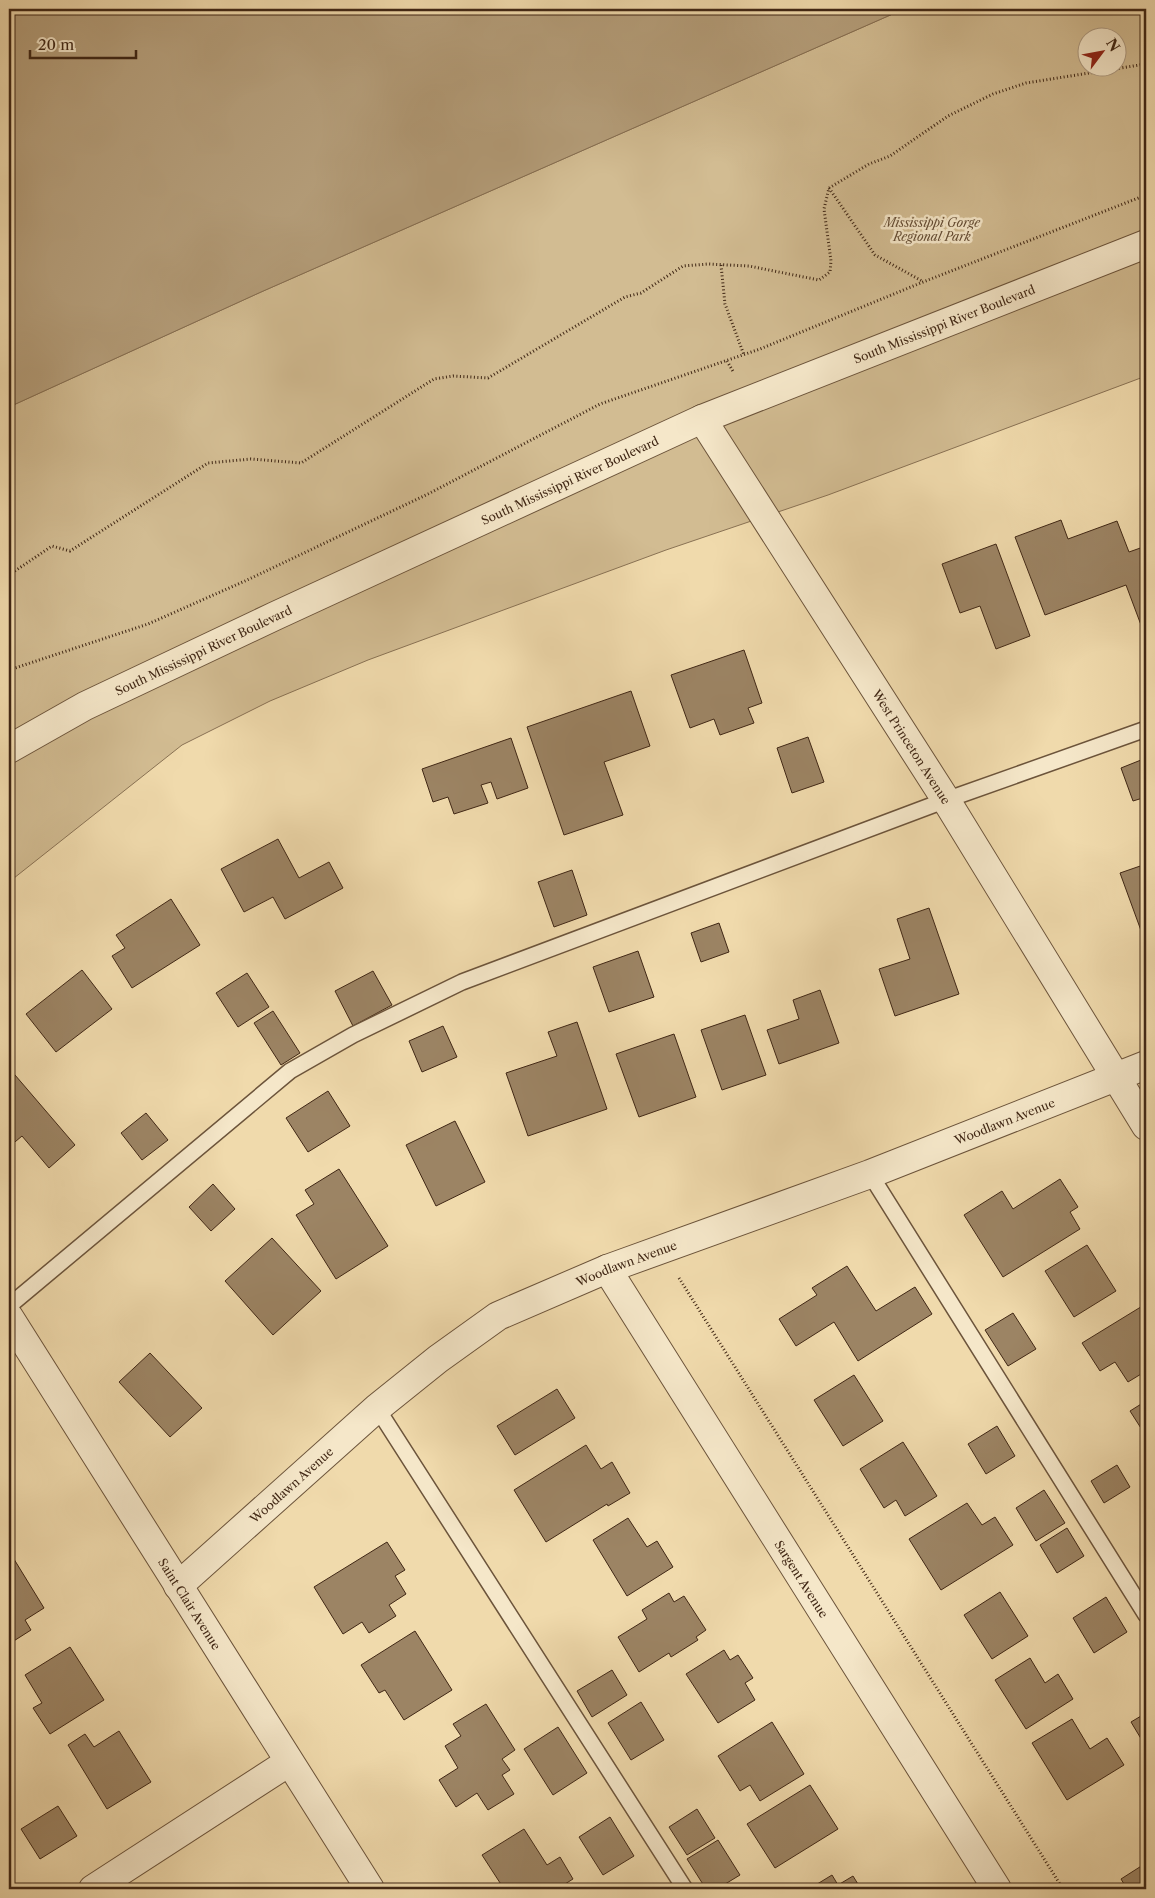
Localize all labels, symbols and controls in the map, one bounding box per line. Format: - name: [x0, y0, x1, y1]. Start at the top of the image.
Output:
- scale bar: [30, 28, 136, 60]
- north arrow: [1078, 28, 1128, 78]
- text: 20 m: [38, 35, 74, 54]
- text: N: [1102, 35, 1124, 55]
- park label: Mississippi Gorge Regional Park: [882, 215, 981, 244]
- street label: South Mississippi River Boulevard: [851, 281, 1038, 366]
- street label: South Mississippi River Boulevard: [478, 432, 661, 527]
- street label: South Mississippi River Boulevard: [112, 602, 295, 698]
- street label: West Princeton Avenue: [869, 686, 954, 807]
- street label: Woodlawn Avenue: [951, 1094, 1057, 1148]
- street label: Woodlawn Avenue: [573, 1237, 679, 1289]
- street label: Woodlawn Avenue: [246, 1443, 336, 1526]
- street label: Sargent Avenue: [772, 1537, 832, 1621]
- street label: Saint Clair Avenue: [156, 1555, 224, 1652]

